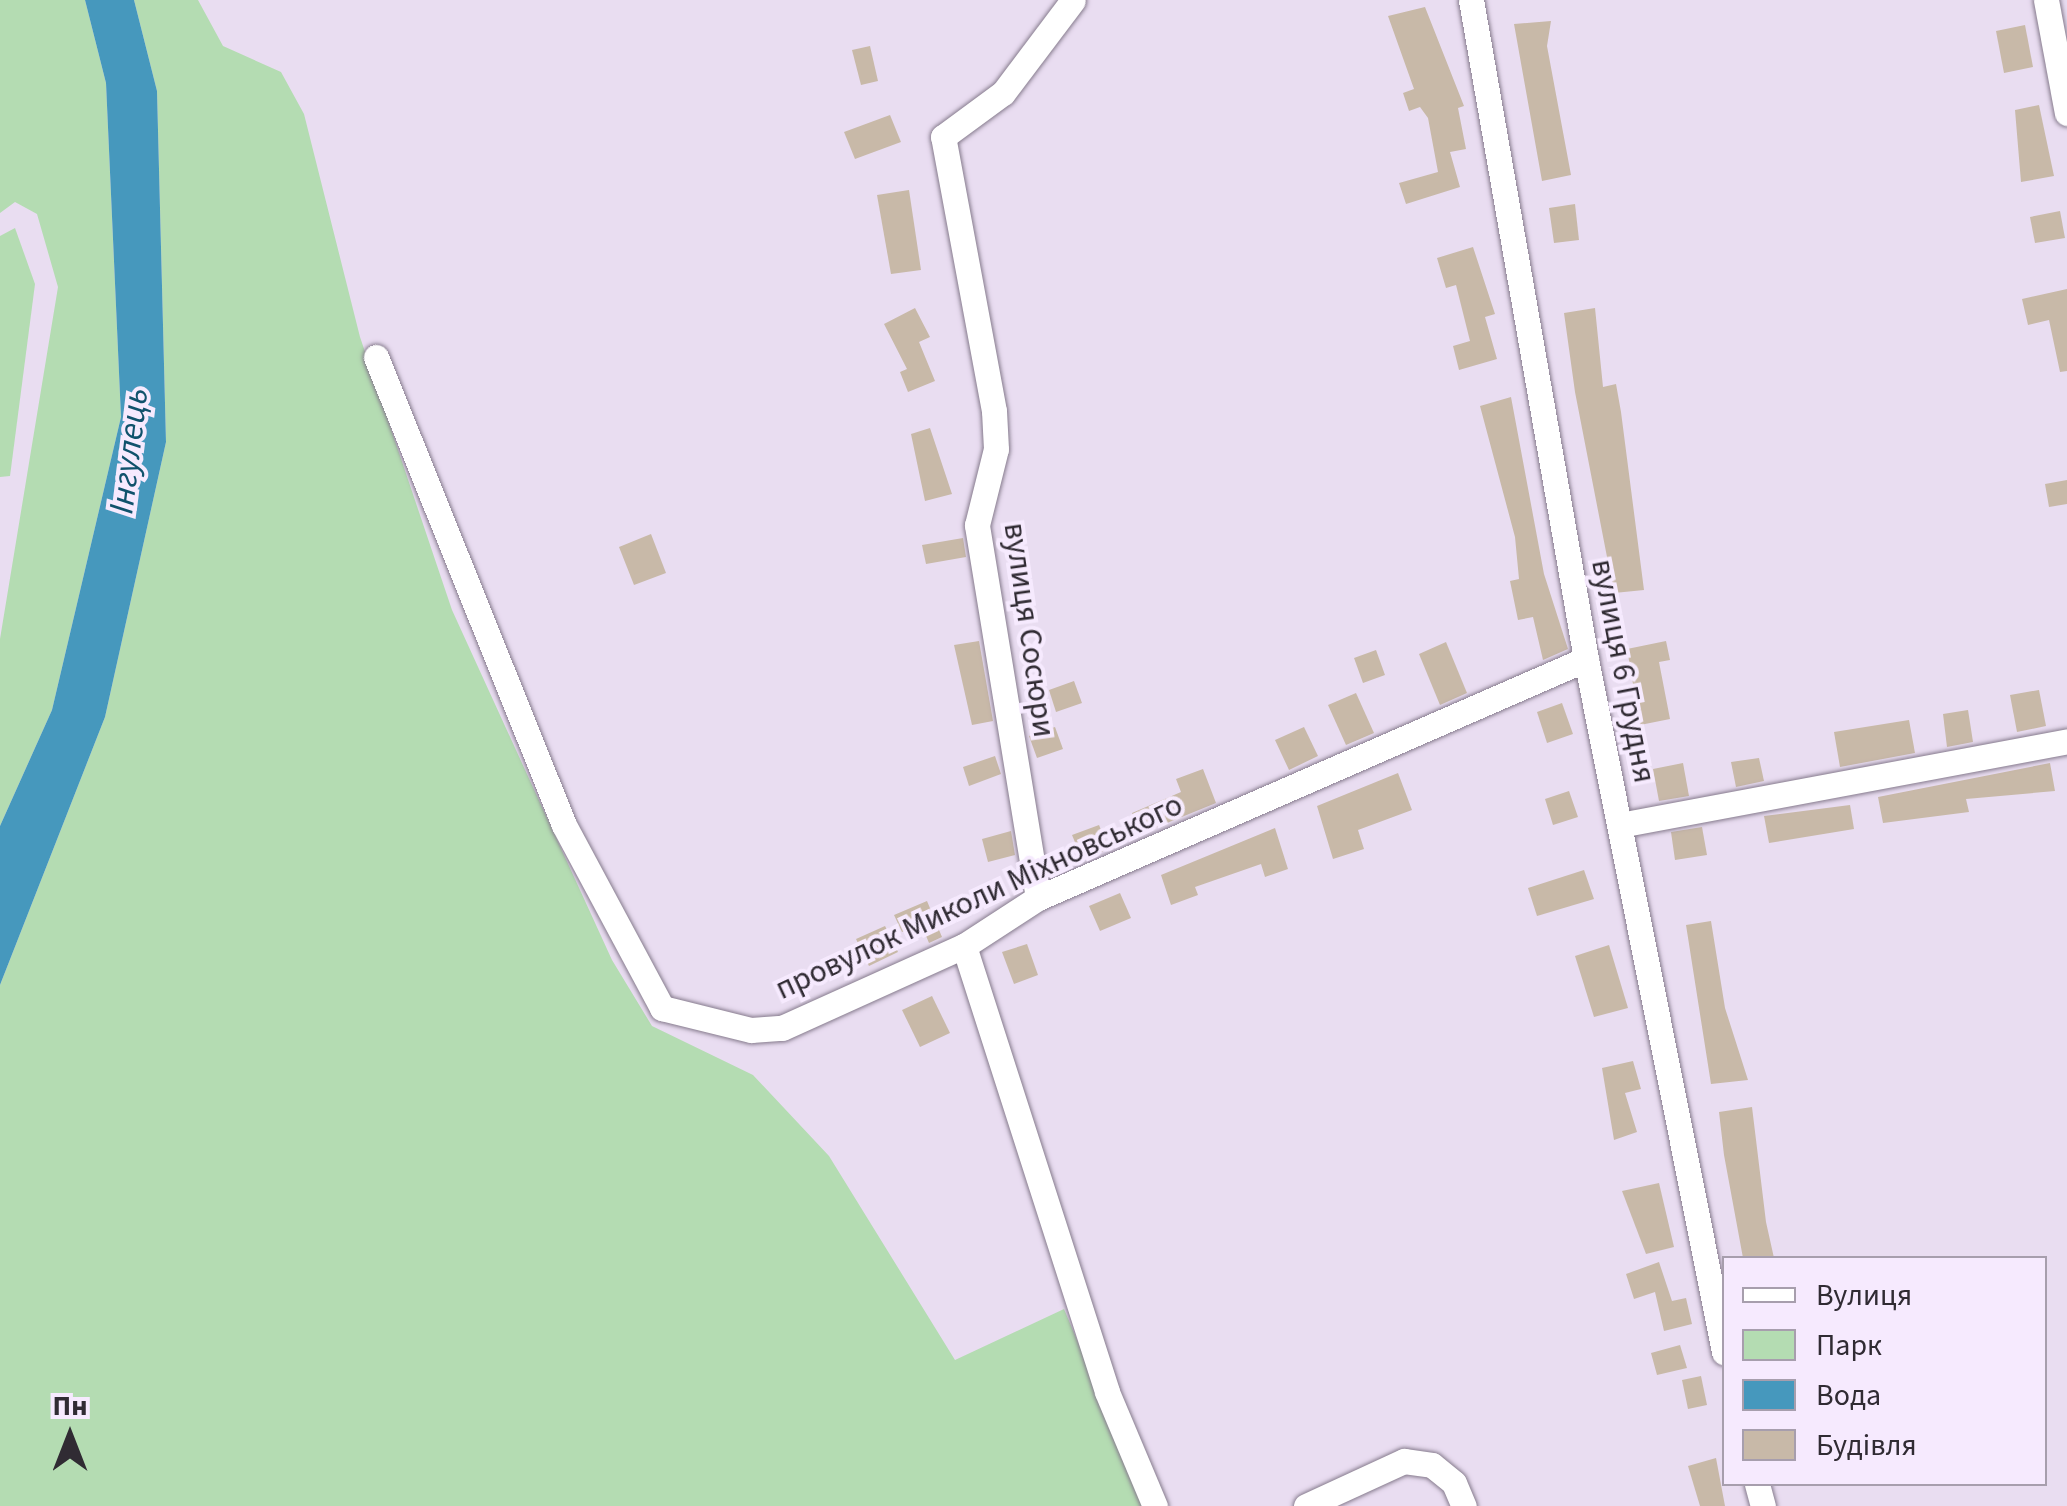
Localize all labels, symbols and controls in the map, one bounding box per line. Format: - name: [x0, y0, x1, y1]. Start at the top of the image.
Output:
- water label: Інгулець: [100, 386, 158, 516]
- street label: вулиця Сосюри: [995, 520, 1063, 740]
- street label: вулиця 6 Грудня: [1583, 556, 1663, 786]
- street label: провулок Миколи Міхновського: [769, 786, 1189, 1008]
- legend: [1722, 1256, 2047, 1486]
- text: Вулиця: [1816, 1274, 1912, 1317]
- text: Парк: [1816, 1324, 1882, 1367]
- text: Вода: [1816, 1374, 1881, 1417]
- north arrow: [20, 1386, 120, 1486]
- text: Пн: [53, 1386, 87, 1426]
- text: Будівля: [1816, 1424, 1917, 1467]

